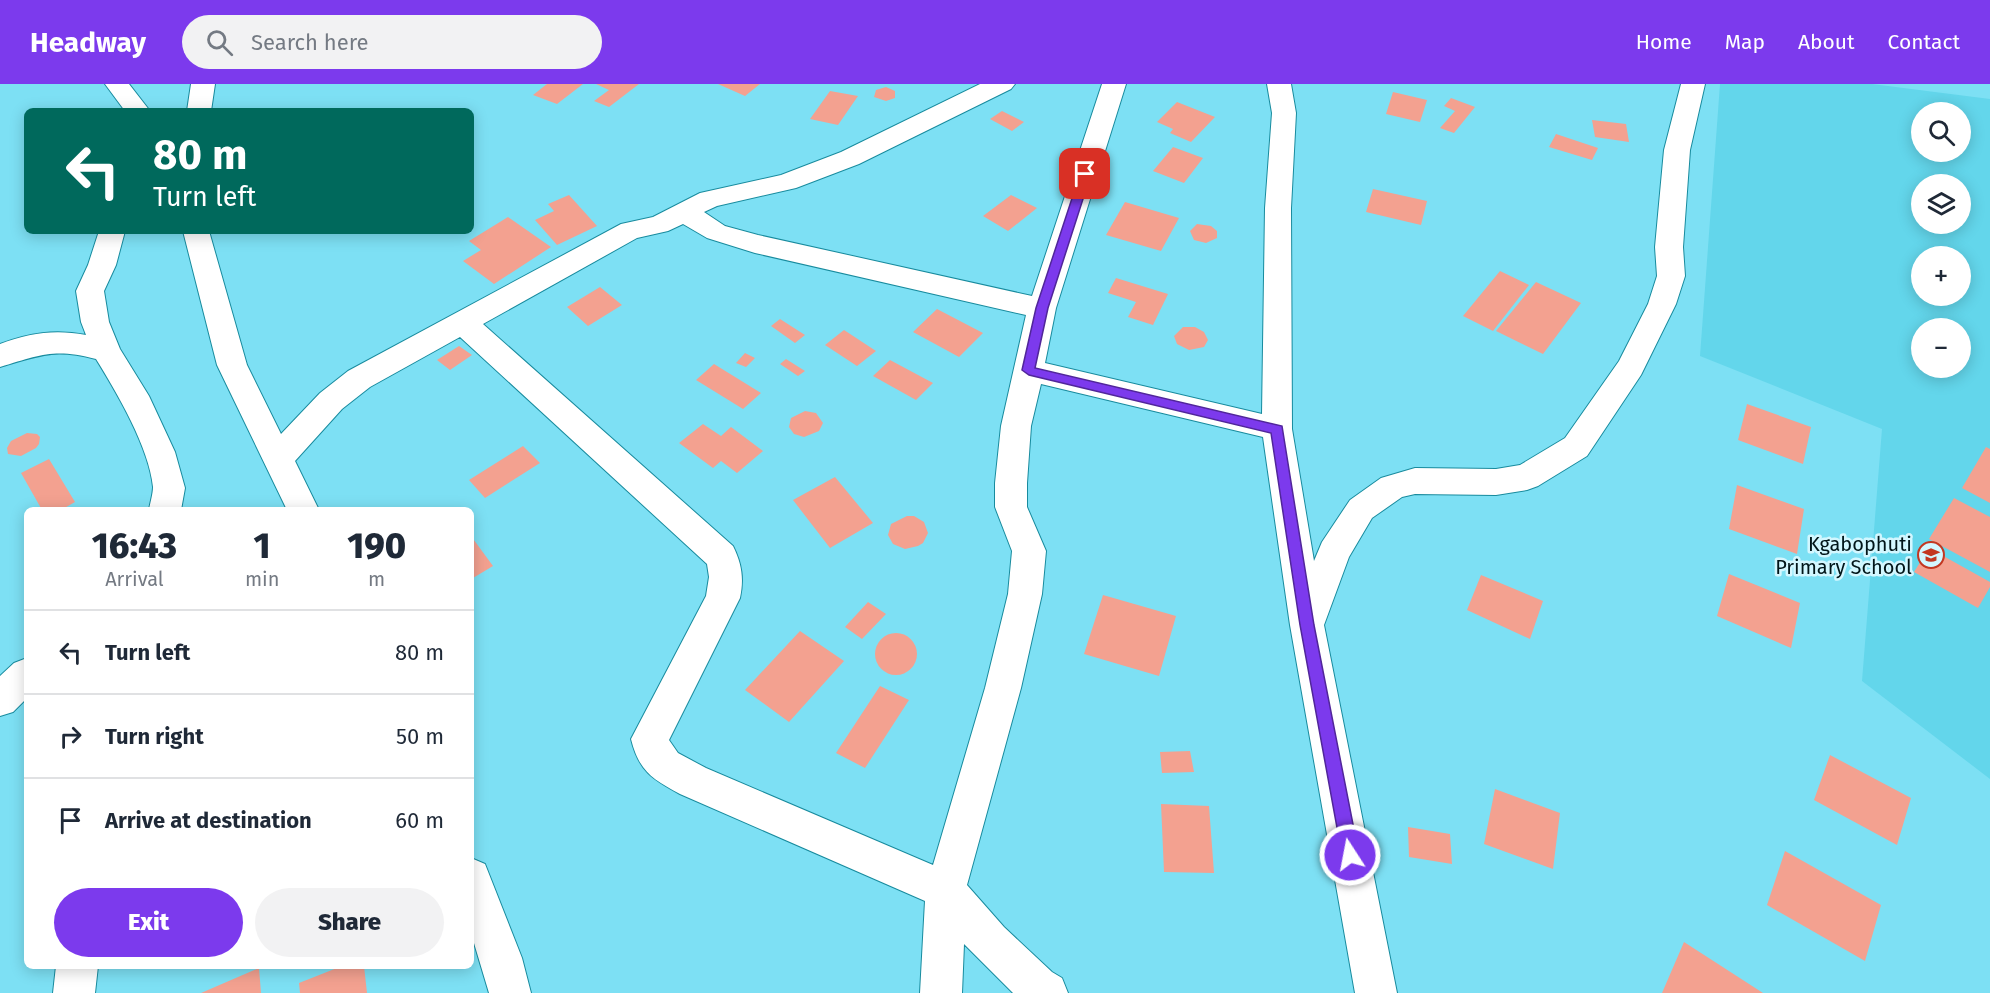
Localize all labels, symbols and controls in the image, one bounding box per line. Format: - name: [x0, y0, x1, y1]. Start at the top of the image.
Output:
- search box: [182, 15, 602, 69]
- text: Headway: [30, 26, 146, 59]
- icon: search: [203, 26, 236, 59]
- text: Search here: [251, 29, 369, 56]
- text: Home: [1636, 29, 1692, 55]
- text: Map: [1725, 29, 1765, 55]
- text: About: [1798, 29, 1855, 55]
- text: Contact: [1888, 29, 1960, 55]
- map controls: [1911, 102, 1971, 378]
- button: search: [1911, 102, 1971, 162]
- text: 80 m: [153, 130, 247, 180]
- icon: left: [54, 132, 132, 210]
- pin: [1059, 148, 1110, 199]
- icon: arrive: [1068, 157, 1101, 190]
- button: layers: [1911, 174, 1971, 234]
- text: Turn left: [153, 181, 256, 213]
- button: +: [1911, 246, 1971, 306]
- button: −: [1911, 318, 1971, 378]
- text: 16:43: [92, 524, 177, 568]
- text: 1: [254, 524, 271, 568]
- text: 190: [347, 524, 406, 568]
- place label: Kgabophuti Primary School: [1775, 532, 1912, 579]
- school or university icon: Kgabophuti Primary School: [1916, 540, 1946, 570]
- text: Arrival: [105, 567, 164, 591]
- text: min: [245, 567, 279, 591]
- text: m: [368, 567, 385, 591]
- icon: left: [54, 636, 87, 669]
- text: Turn left: [105, 639, 190, 666]
- text: 80 m: [395, 639, 444, 666]
- icon: right: [54, 720, 87, 753]
- text: Turn right: [105, 723, 204, 750]
- text: 50 m: [396, 723, 444, 750]
- icon: arrive: [54, 804, 87, 837]
- text: Arrive at destination: [105, 807, 312, 834]
- text: 60 m: [395, 807, 444, 834]
- position arrow: [1318, 823, 1382, 887]
- button: Exit: [54, 888, 243, 957]
- button: Share: [255, 888, 444, 957]

